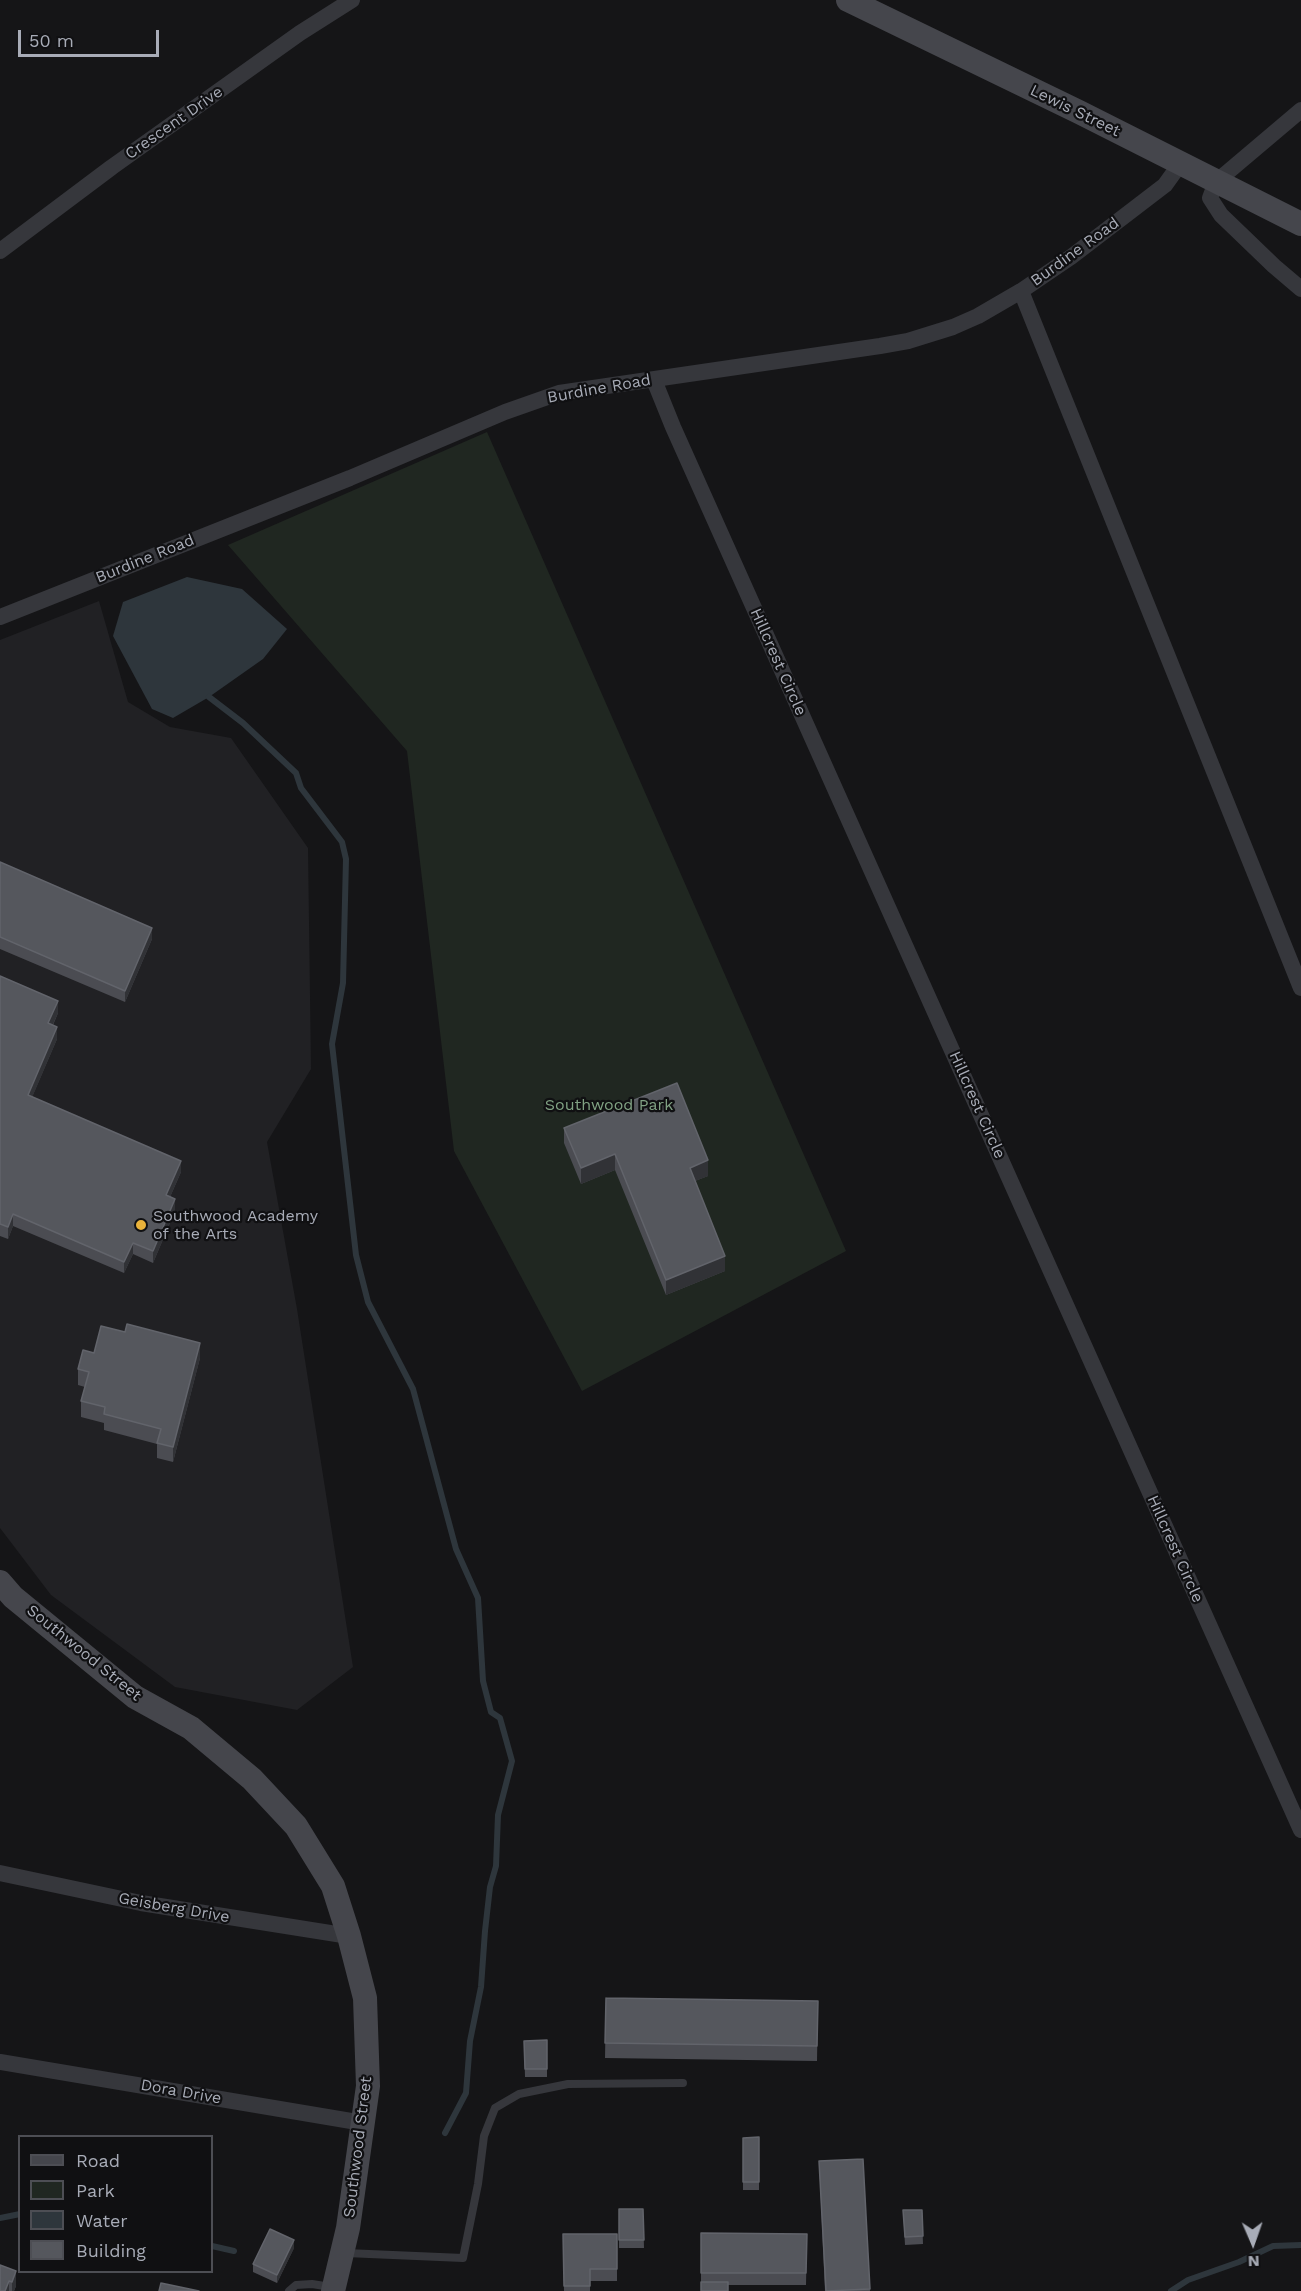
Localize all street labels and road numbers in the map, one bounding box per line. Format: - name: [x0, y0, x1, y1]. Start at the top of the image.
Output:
- street label: Lewis Street: [1027, 81, 1123, 141]
- street label: Crescent Drive: [121, 82, 227, 164]
- street label: Burdine Road: [1027, 214, 1123, 290]
- street label: Burdine Road: [546, 370, 652, 408]
- street label: Burdine Road: [93, 531, 197, 587]
- street label: Hillcrest Circle: [746, 605, 810, 719]
- street label: Hillcrest Circle: [945, 1048, 1009, 1162]
- street label: Hillcrest Circle: [1143, 1492, 1207, 1606]
- street label: Southwood Street: [23, 1601, 145, 1705]
- street label: Geisberg Drive: [117, 1889, 231, 1927]
- street label: Dora Drive: [139, 2075, 223, 2109]
- street label: Southwood Street: [340, 2075, 376, 2219]

